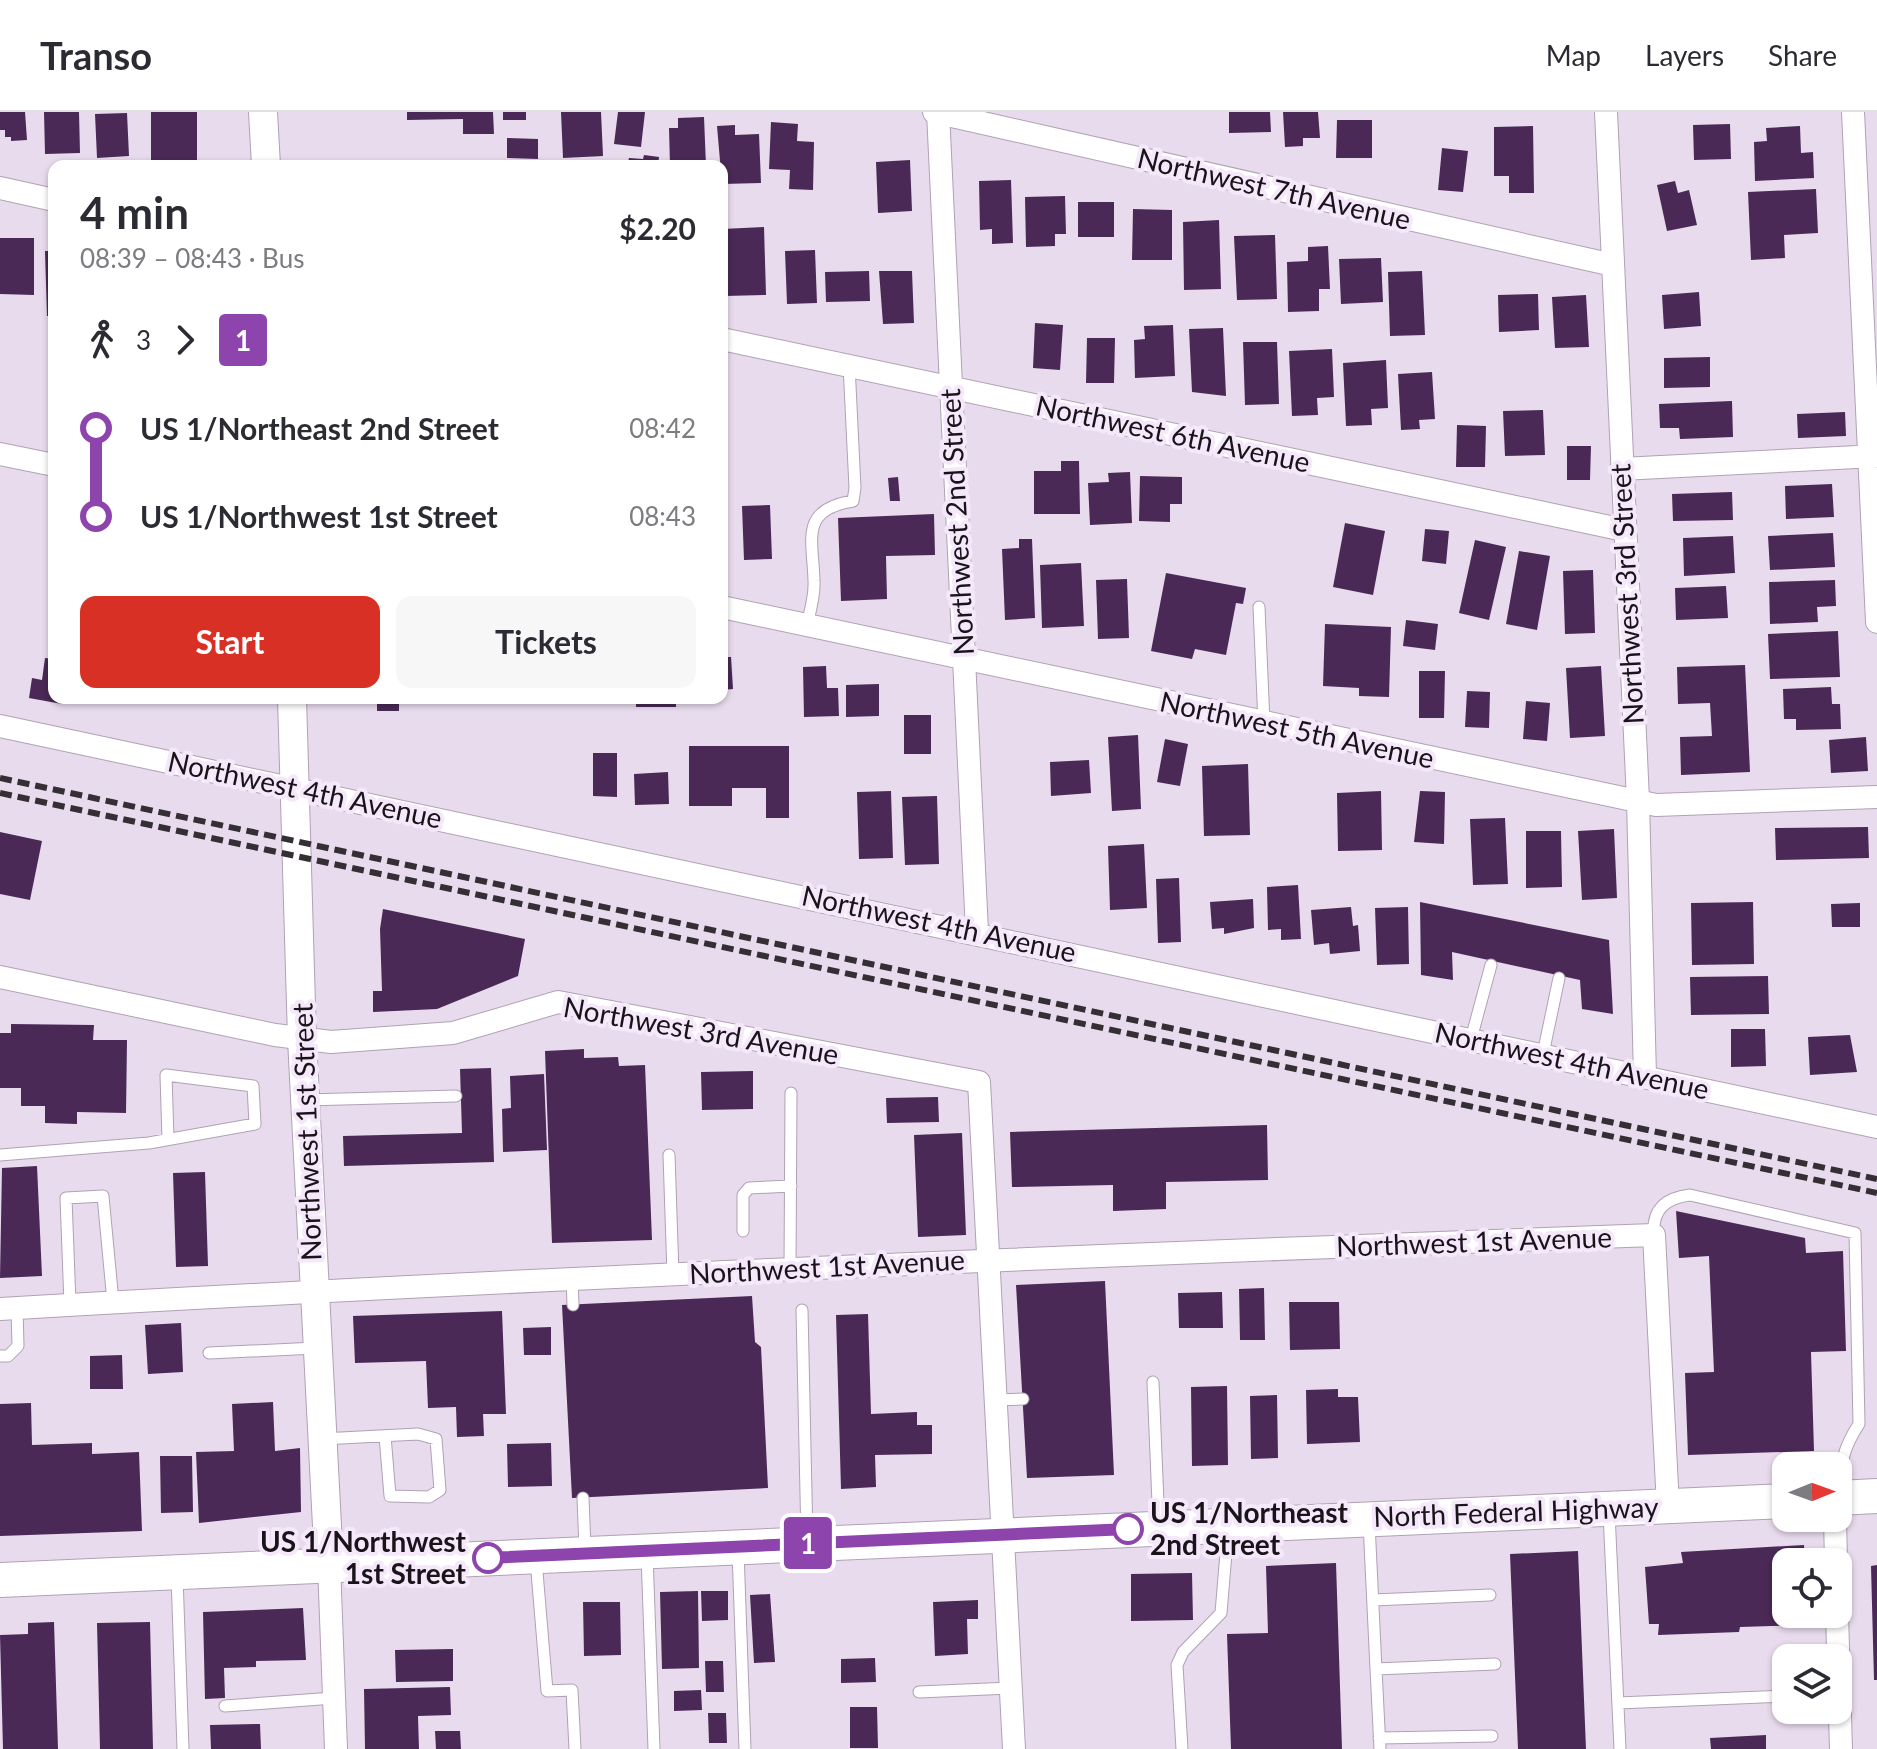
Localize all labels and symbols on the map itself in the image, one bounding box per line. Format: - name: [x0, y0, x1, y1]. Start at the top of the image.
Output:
- street label: Northwest 7th Avenue: [1134, 140, 1414, 236]
- street label: Northwest 6th Avenue: [1033, 387, 1313, 479]
- street label: Northwest 2nd Street: [932, 388, 980, 656]
- street label: Northwest 3rd Street: [1602, 463, 1650, 725]
- street label: Northwest 5th Avenue: [1157, 683, 1437, 775]
- street label: Northwest 4th Avenue: [165, 743, 445, 835]
- street label: Northwest 4th Avenue: [799, 877, 1079, 969]
- street label: Northwest 3rd Avenue: [561, 989, 842, 1071]
- street label: Northwest 1st Street: [285, 1003, 327, 1261]
- street label: Northwest 4th Avenue: [1432, 1014, 1712, 1106]
- street label: Northwest 1st Avenue: [1336, 1219, 1612, 1263]
- street label: Northwest 1st Avenue: [688, 1242, 966, 1290]
- north arrow: [1772, 1452, 1852, 1532]
- street label: North Federal Highway: [1373, 1489, 1660, 1533]
- place label: US 1/Northeast 2nd Street: [1150, 1495, 1349, 1561]
- marker: US 1/Northeast 2nd Street: [1113, 1514, 1143, 1544]
- line badge: 1: [782, 1517, 834, 1569]
- place label: US 1/Northwest 1st Street: [260, 1524, 467, 1590]
- marker: US 1/Northwest 1st Street: [473, 1543, 503, 1573]

